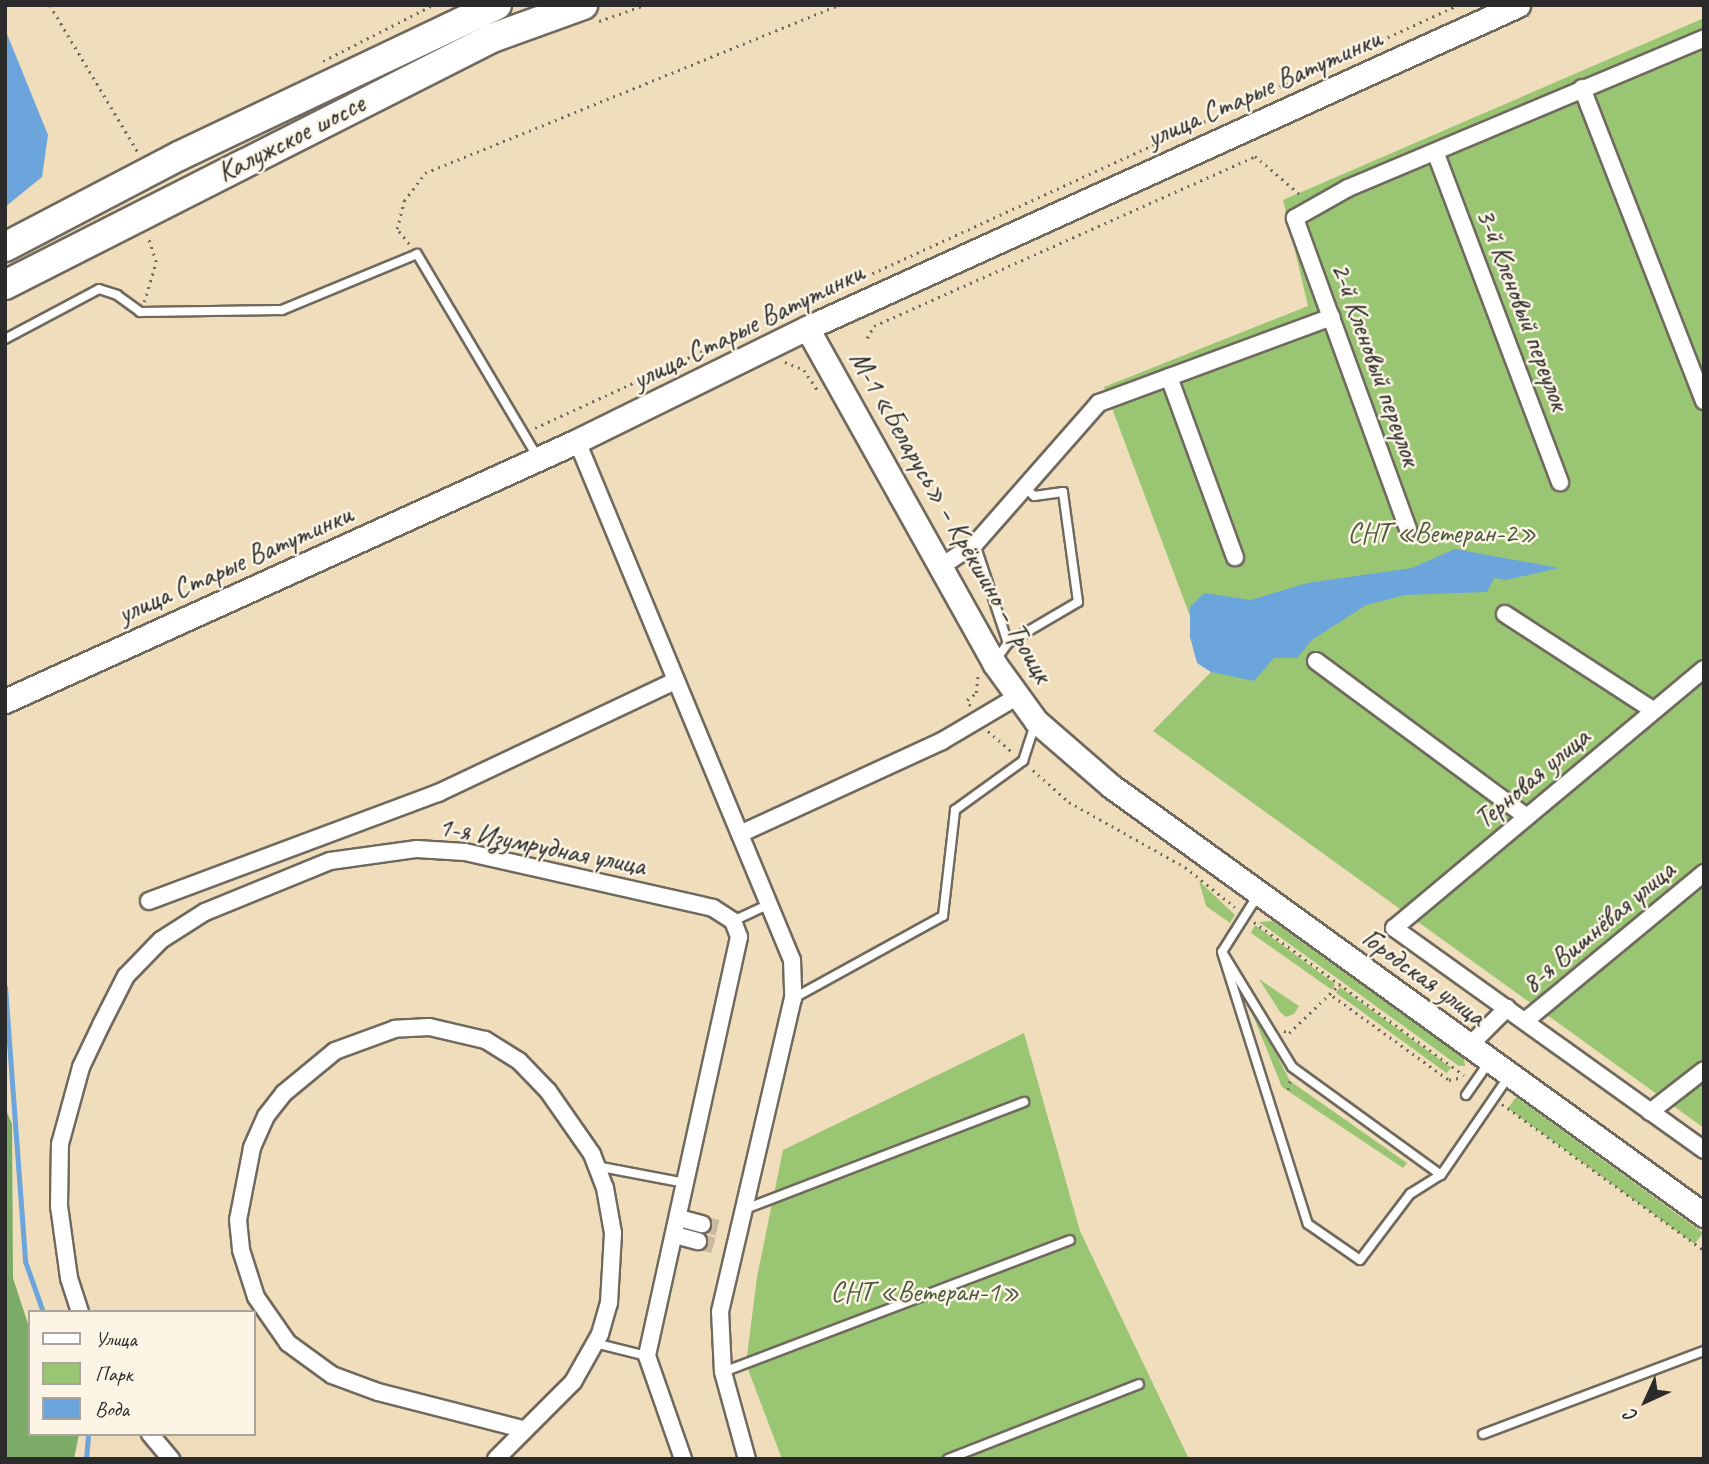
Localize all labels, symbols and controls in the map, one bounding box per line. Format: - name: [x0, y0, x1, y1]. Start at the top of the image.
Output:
- street label: улица Старые Ватутинки: [1142, 21, 1386, 155]
- street label: Калужское шоссе: [211, 86, 371, 190]
- street label: 3-й Кленовый переулок: [1469, 203, 1577, 415]
- street label: улица Старые Ватутинки: [627, 256, 869, 396]
- street label: 2-й Кленовый переулок: [1324, 258, 1428, 470]
- street label: М-1 «Беларусь» – Крёкшино – Троицк: [842, 345, 1060, 689]
- street label: улица Старые Ватутинки: [113, 497, 357, 631]
- park label: СНТ «Ветеран-2»: [1348, 516, 1536, 550]
- street label: Терновая улица: [1467, 720, 1597, 836]
- street label: 1-я Изумрудная улица: [434, 809, 650, 883]
- street label: 8-я Вишнёвая улица: [1514, 853, 1682, 1001]
- street label: Городская улица: [1354, 920, 1494, 1034]
- park label: СНТ «Ветеран-1»: [831, 1275, 1019, 1309]
- legend: [28, 1310, 256, 1436]
- text: Улица: [95, 1326, 137, 1352]
- text: Парк: [95, 1361, 132, 1387]
- north arrow: [1611, 1366, 1681, 1436]
- text: Вода: [95, 1396, 129, 1422]
- text: С: [1619, 1404, 1643, 1428]

